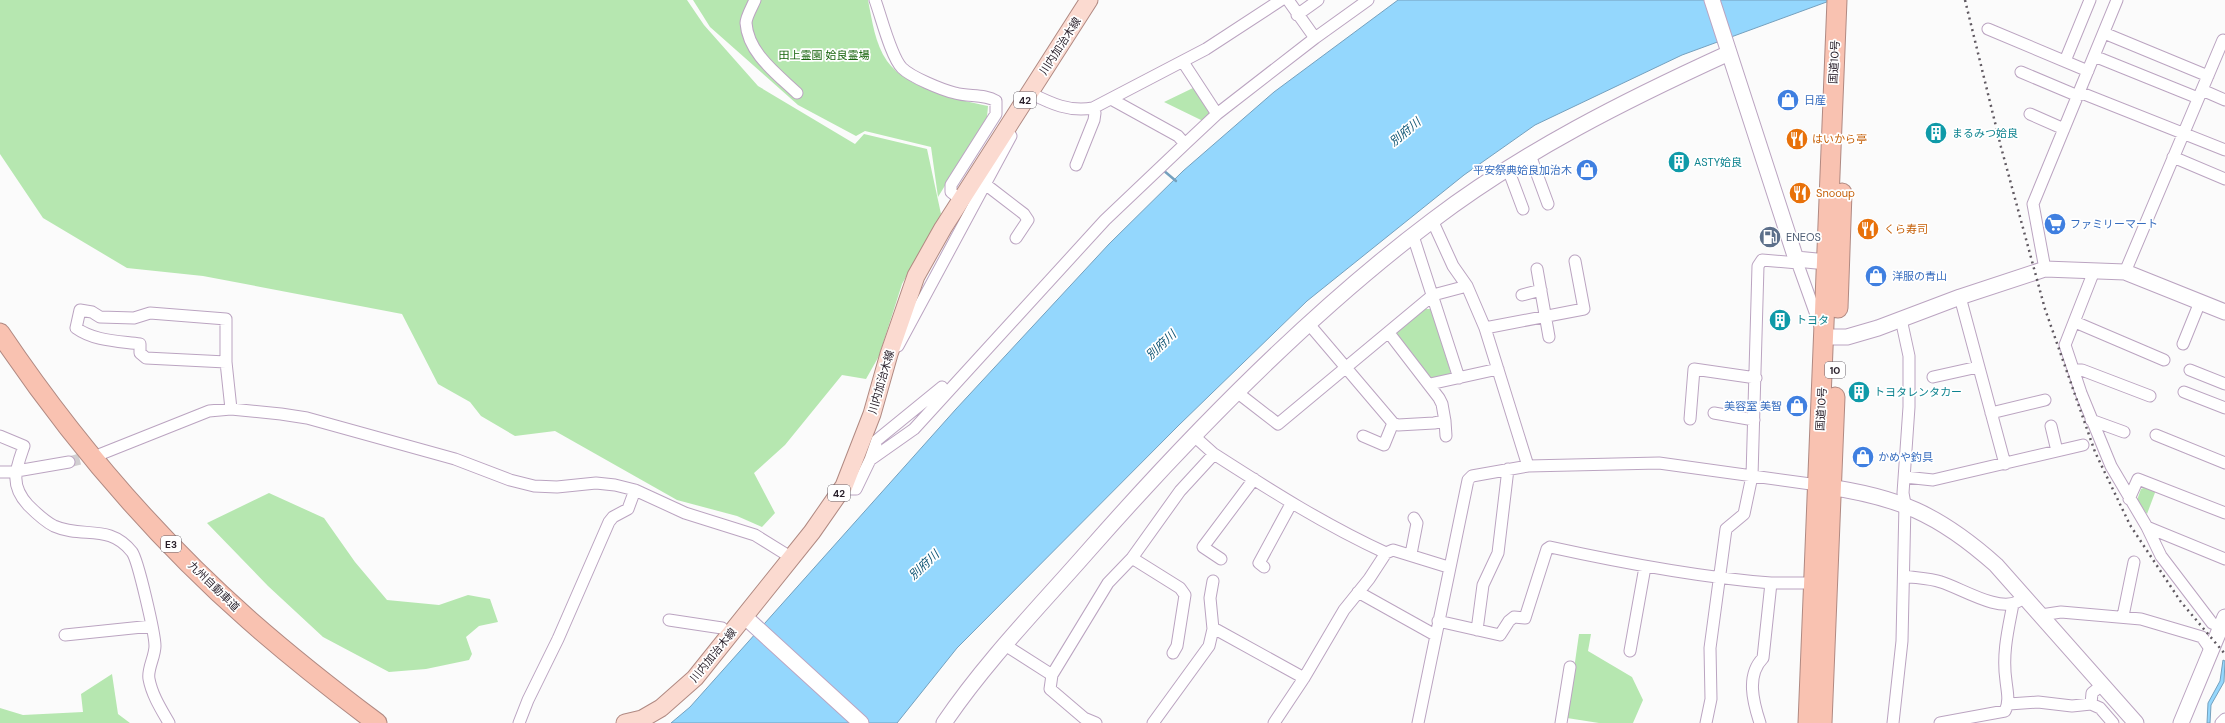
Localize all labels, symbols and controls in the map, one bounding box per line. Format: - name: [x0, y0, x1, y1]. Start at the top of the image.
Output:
- street label: 川内加治木線: [1036, 15, 1084, 77]
- street label: 国道10号: [1826, 40, 1842, 84]
- park label: 田上霊園 姶良霊場: [779, 48, 869, 62]
- shop icon: 日産: [1775, 87, 1801, 113]
- road number: 42: [1014, 92, 1036, 108]
- place label: 日産: [1804, 93, 1826, 107]
- water label: 別府川: [1386, 113, 1425, 150]
- building icon: まるみつ姶良: [1923, 120, 1949, 146]
- restaurant icon: はいから亭: [1784, 126, 1810, 152]
- place label: まるみつ姶良: [1952, 126, 2018, 140]
- place label: はいから亭: [1812, 132, 1867, 146]
- building icon: ASTY姶良: [1666, 149, 1692, 175]
- place label: ASTY姶良: [1694, 155, 1742, 169]
- shop icon: 平安祭典姶良加治木: [1574, 157, 1600, 183]
- place label: 平安祭典姶良加治木: [1473, 163, 1572, 177]
- restaurant icon: Snooup: [1787, 180, 1813, 206]
- place label: Snooup: [1816, 186, 1855, 200]
- supermarket icon: ファミリーマート: [2042, 211, 2068, 237]
- restaurant icon: くら寿司: [1855, 216, 1881, 242]
- place label: ファミリーマート: [2070, 217, 2158, 231]
- place label: くら寿司: [1884, 222, 1928, 236]
- fuel station icon: ENEOS: [1757, 224, 1783, 250]
- place label: ENEOS: [1786, 230, 1821, 244]
- shop icon: 洋服の青山: [1863, 263, 1889, 289]
- place label: 洋服の青山: [1892, 269, 1947, 283]
- building icon: トヨタ: [1767, 307, 1793, 333]
- place label: トヨタ: [1796, 313, 1829, 327]
- water label: 別府川: [1142, 326, 1181, 363]
- street label: 川内加治木線: [865, 348, 897, 416]
- road number: 10: [1825, 362, 1845, 378]
- building icon: トヨタレンタカー: [1846, 379, 1872, 405]
- place label: トヨタレンタカー: [1874, 385, 1962, 399]
- street label: 国道10号: [1813, 387, 1829, 431]
- shop icon: 美容室 美智: [1784, 393, 1810, 419]
- place label: 美容室 美智: [1724, 399, 1782, 413]
- shop icon: かめや釣具: [1850, 444, 1876, 470]
- place label: かめや釣具: [1878, 450, 1933, 464]
- road number: 42: [828, 485, 850, 501]
- road number: E3: [161, 536, 181, 552]
- water label: 別府川: [905, 546, 944, 583]
- street label: 九州自動車道: [185, 558, 243, 614]
- street label: 川内加治木線: [687, 625, 739, 685]

